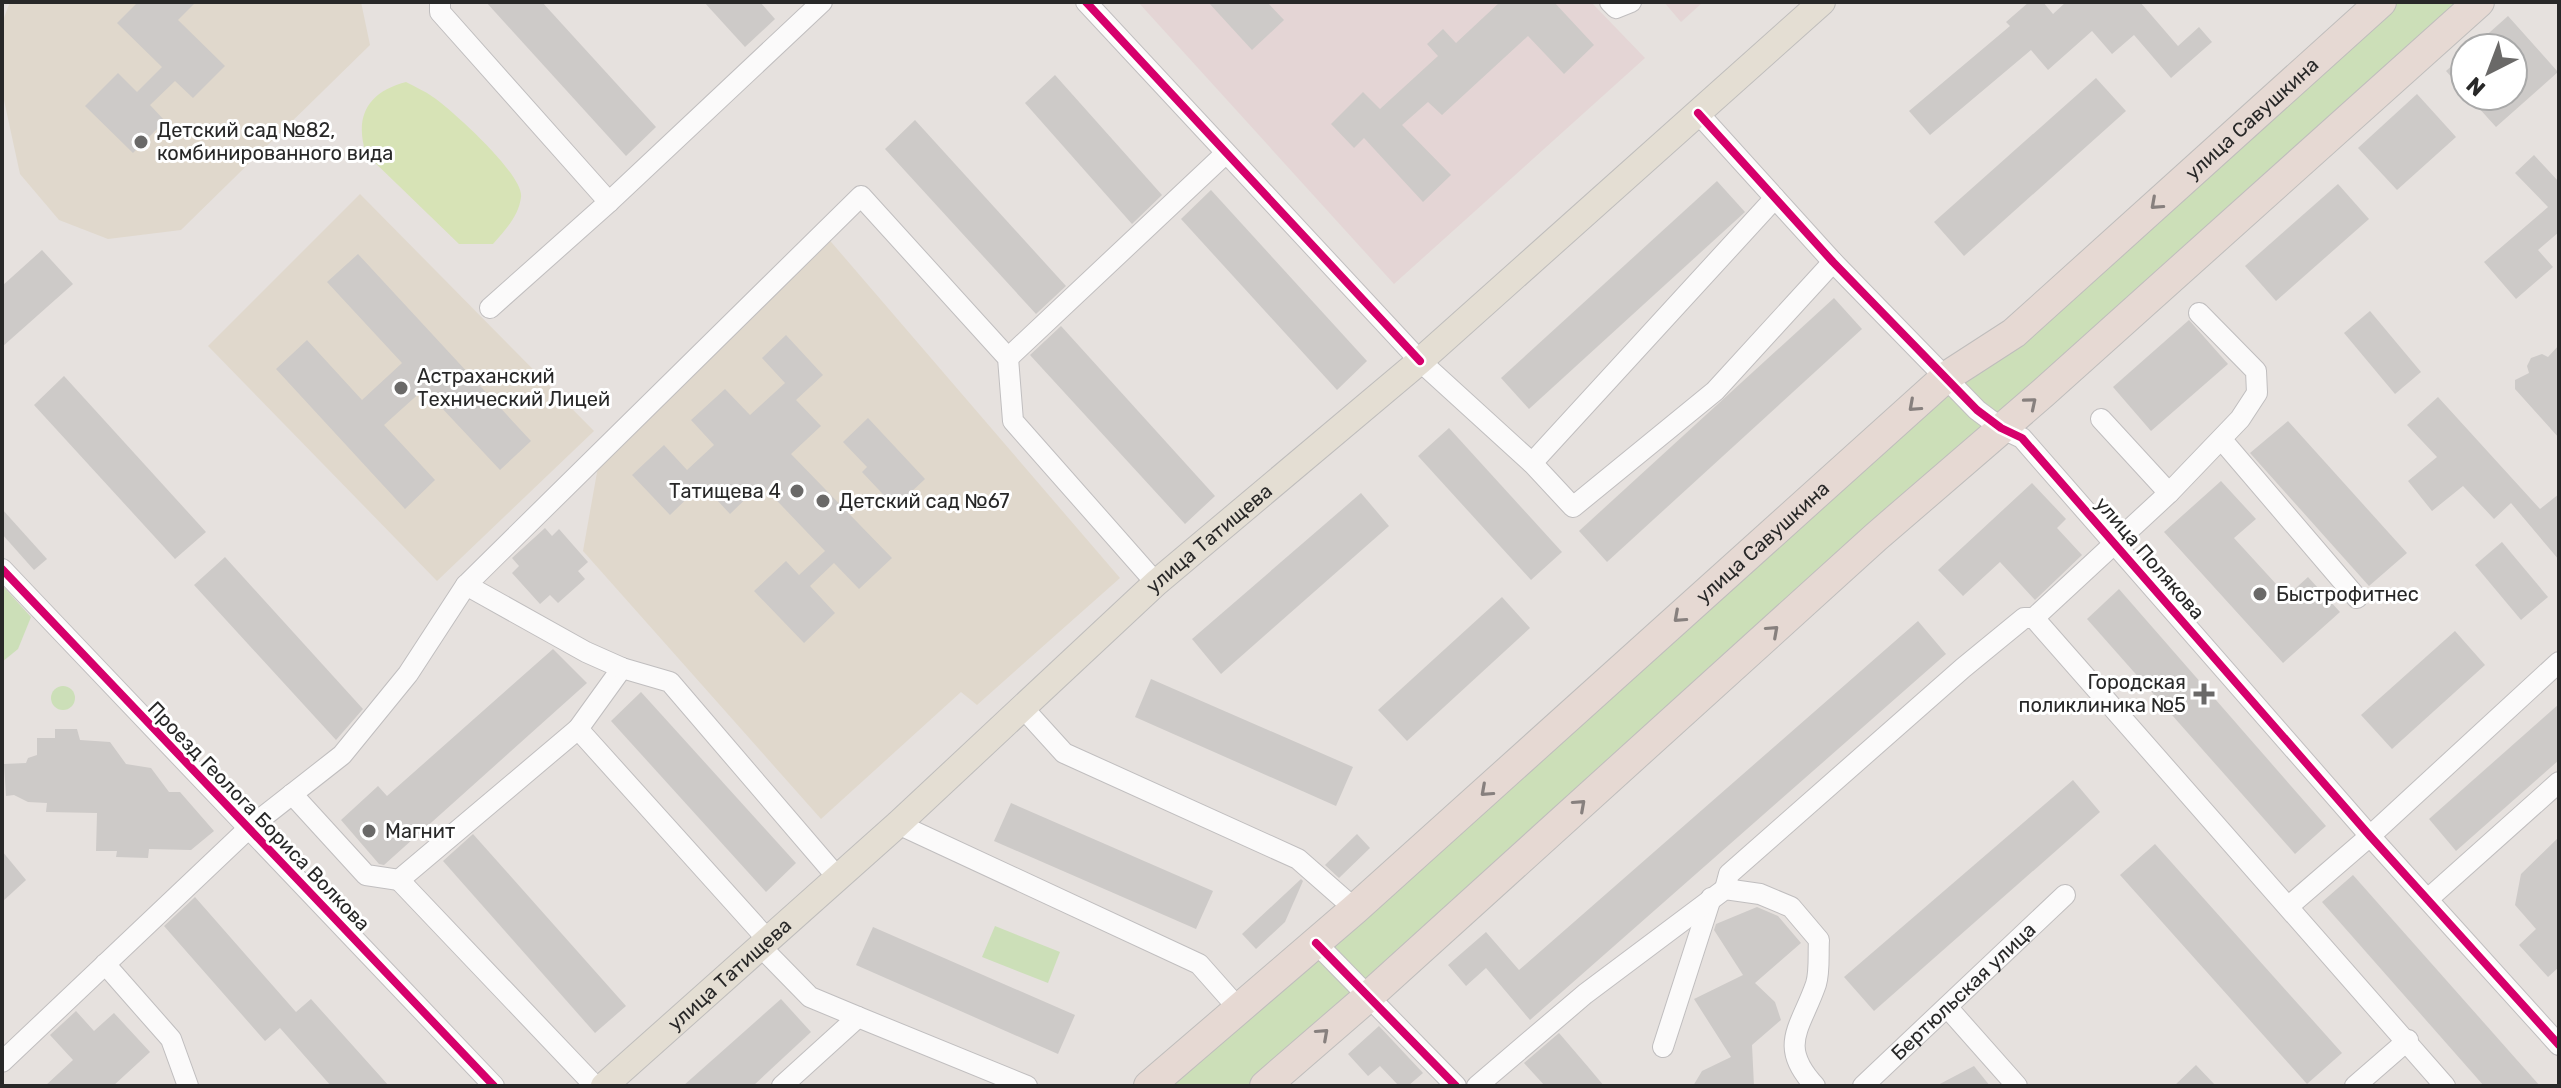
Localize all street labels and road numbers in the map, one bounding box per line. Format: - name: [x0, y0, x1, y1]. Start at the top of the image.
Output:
- street label: улица Савушкина: [2180, 52, 2323, 185]
- street label: улица Савушкина: [1691, 476, 1834, 608]
- street label: улица Татищева: [1141, 479, 1277, 598]
- street label: улица Полякова: [2090, 492, 2210, 624]
- street label: Проезд Геолога Бориса Волкова: [143, 696, 375, 936]
- street label: улица Татищева: [663, 913, 796, 1036]
- street label: Бертюльская улица: [1886, 917, 2040, 1065]

